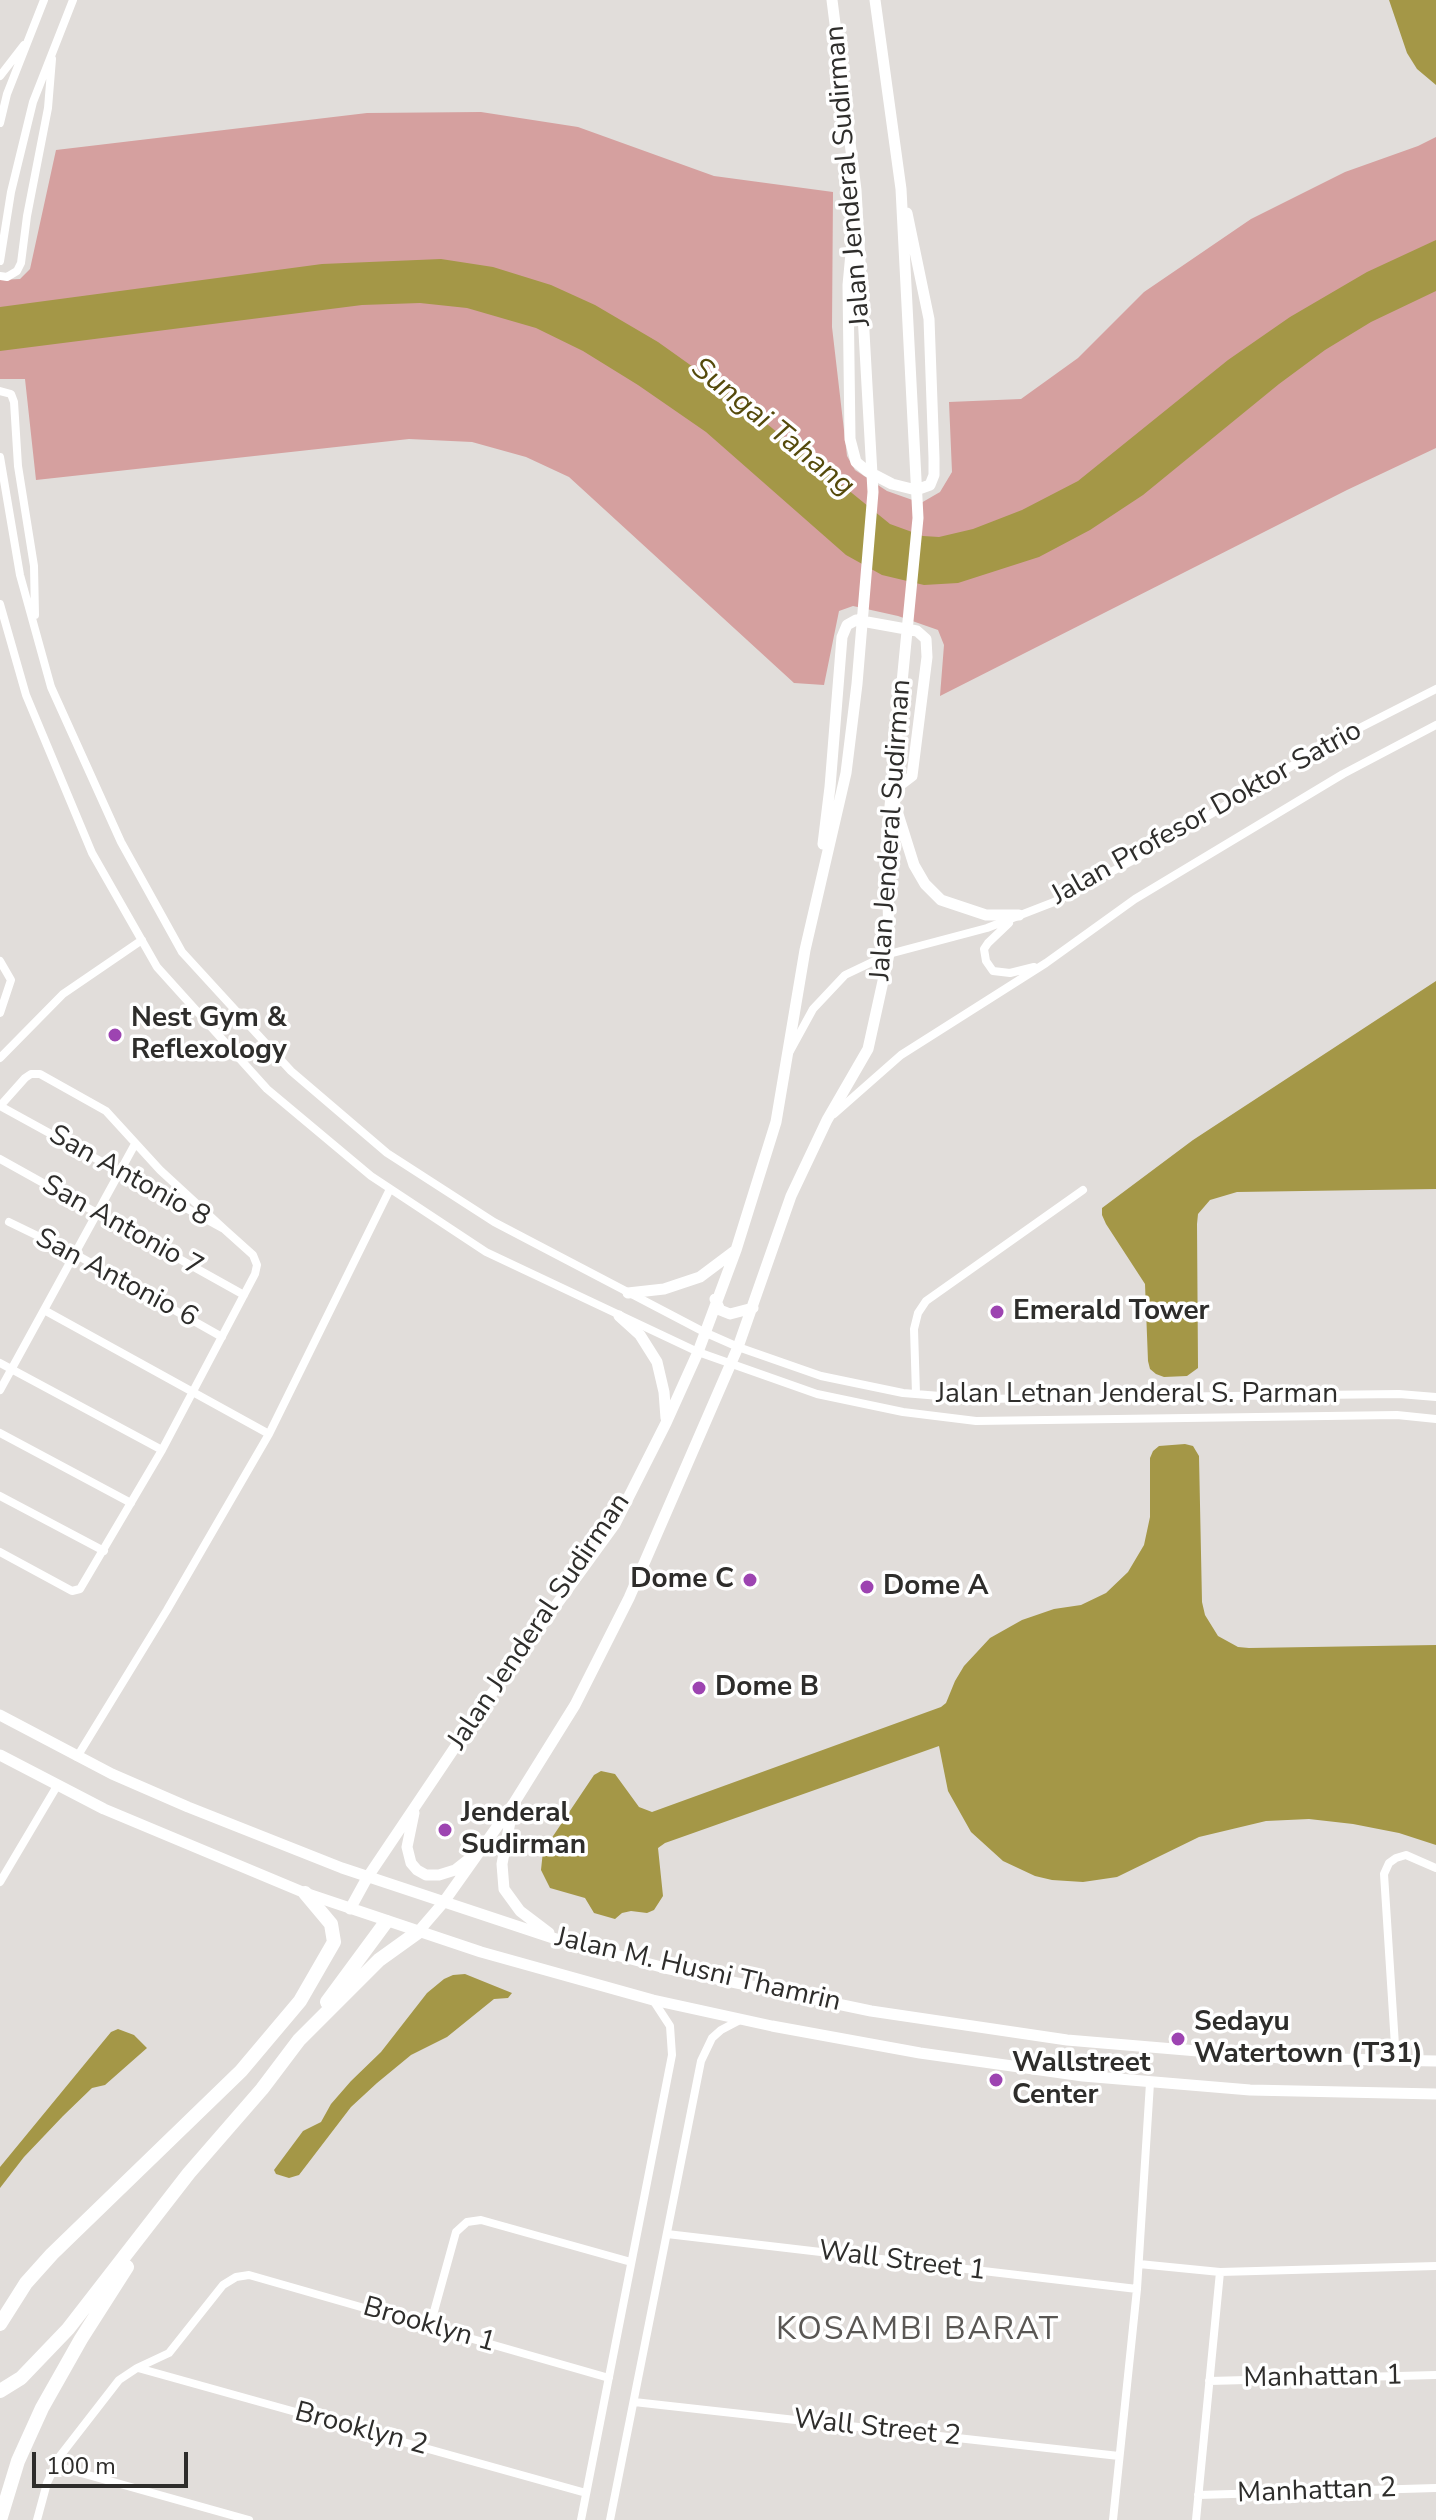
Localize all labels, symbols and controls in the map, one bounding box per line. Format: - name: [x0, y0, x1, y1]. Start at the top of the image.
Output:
- street label: Jalan Jenderal Sudirman: [819, 24, 879, 328]
- water label: Sungai Tahang: [683, 351, 861, 505]
- street label: Jalan Jenderal Sudirman: [865, 678, 919, 982]
- street label: Jalan Profesor Doktor Satrio: [1046, 715, 1368, 913]
- place label: Nest Gym & Reflexology: [131, 1002, 287, 1068]
- marker: Nest Gym & Reflexology: [106, 1026, 124, 1044]
- street label: San Antonio 8: [43, 1119, 215, 1235]
- street label: San Antonio 7: [36, 1169, 208, 1285]
- street label: San Antonio 6: [29, 1222, 203, 1336]
- place label: Emerald Tower: [1013, 1295, 1210, 1329]
- marker: Emerald Tower: [988, 1303, 1006, 1321]
- street label: Jalan Letnan Jenderal S. Parman: [936, 1378, 1338, 1412]
- street label: Jalan Jenderal Sudirman: [442, 1487, 638, 1757]
- place label: Dome C: [630, 1563, 734, 1597]
- place label: Dome A: [883, 1570, 989, 1604]
- marker: Dome C: [741, 1571, 759, 1589]
- marker: Dome A: [858, 1578, 876, 1596]
- place label: Dome B: [715, 1671, 819, 1705]
- marker: Dome B: [690, 1679, 708, 1697]
- place label: Jenderal Sudirman: [461, 1797, 586, 1863]
- marker: Jenderal Sudirman: [436, 1821, 454, 1839]
- street label: Jalan M. Husni Thamrin: [552, 1922, 844, 2020]
- place label: Sedayu Watertown (T31): [1194, 2006, 1423, 2072]
- marker: Sedayu Watertown (T31): [1169, 2030, 1187, 2048]
- place label: Wallstreet Center: [1012, 2047, 1151, 2113]
- marker: Wallstreet Center: [987, 2071, 1005, 2089]
- street label: Wall Street 1: [816, 2235, 988, 2289]
- street label: Brooklyn 1: [359, 2291, 499, 2361]
- district label: KOSAMBI BARAT: [776, 2312, 1060, 2350]
- street label: Manhattan 1: [1243, 2360, 1403, 2396]
- street label: Brooklyn 2: [291, 2396, 431, 2464]
- street label: Wall Street 2: [792, 2403, 962, 2455]
- scale bar: [36, 2436, 192, 2486]
- text: 100 m: [46, 2450, 116, 2482]
- street label: Manhattan 2: [1237, 2472, 1397, 2512]

